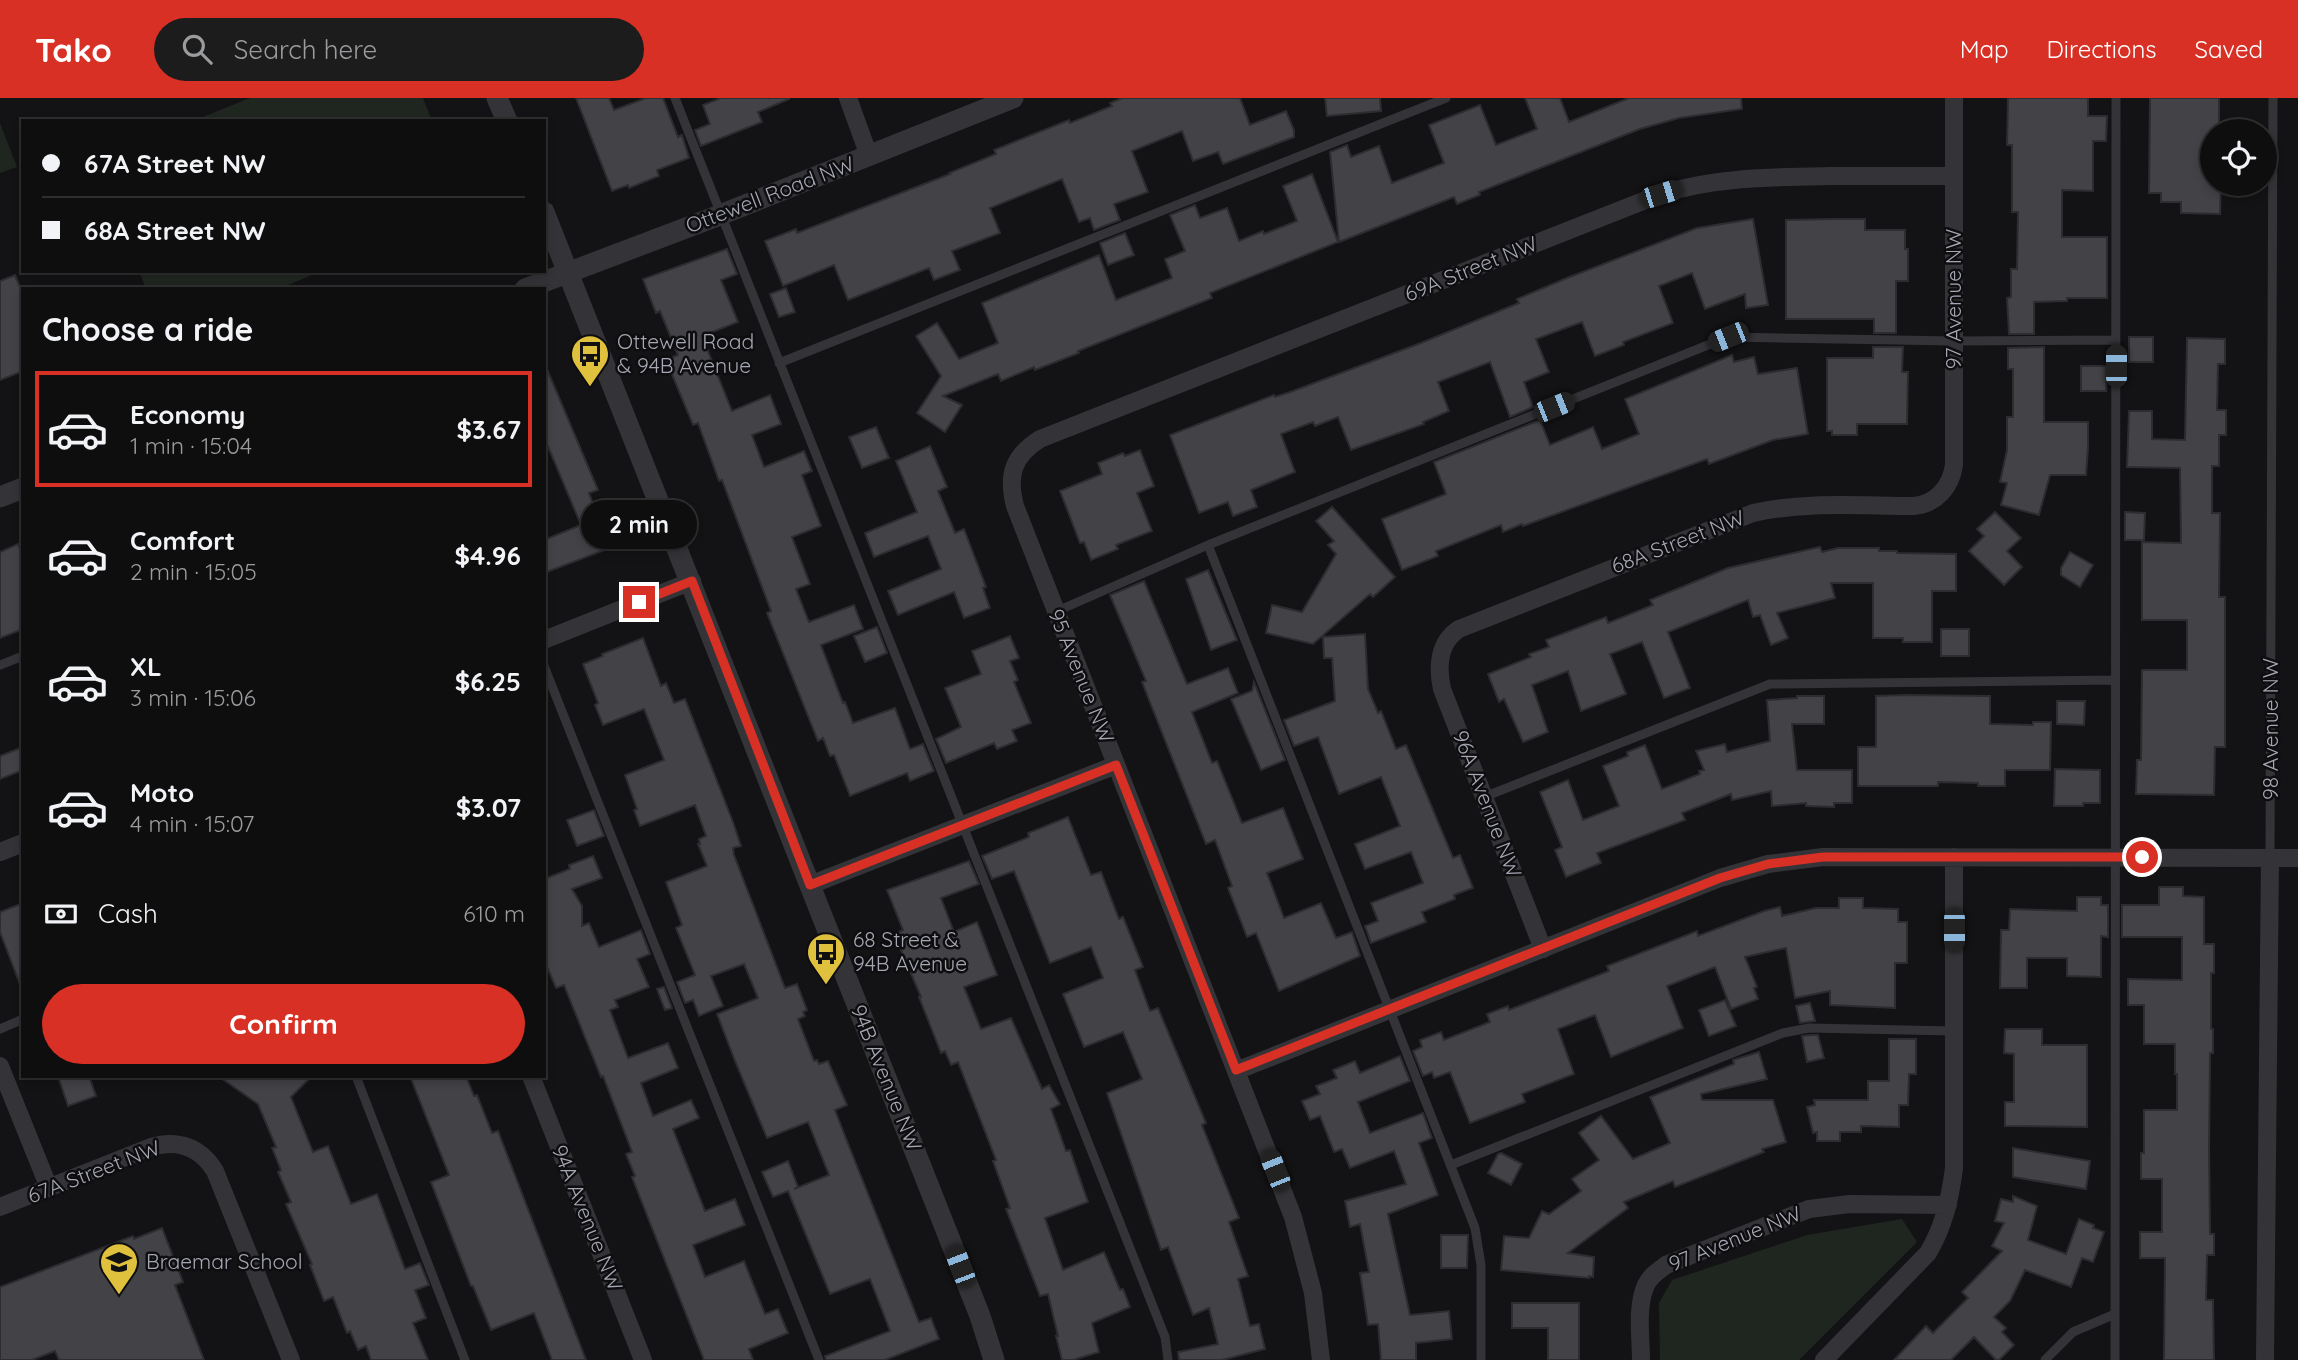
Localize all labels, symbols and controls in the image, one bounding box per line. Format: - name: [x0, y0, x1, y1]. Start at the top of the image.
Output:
- search box: [154, 18, 644, 81]
- text: Tako: [35, 29, 112, 70]
- icon: search: [178, 30, 216, 68]
- text: Search here: [234, 33, 377, 66]
- text: Map: [1960, 34, 2009, 64]
- text: Directions: [2047, 34, 2157, 64]
- text: Saved: [2195, 34, 2263, 64]
- map controls: [2200, 119, 2277, 196]
- button: locate: [2200, 119, 2277, 196]
- text: 67A Street NW: [84, 147, 266, 180]
- street label: Ottewell Road NW: [682, 150, 858, 238]
- car: [1638, 178, 1685, 210]
- text: 68A Street NW: [84, 214, 266, 247]
- street label: 97 Avenue NW: [1940, 229, 1966, 369]
- street label: 69A Street NW: [1400, 230, 1541, 307]
- text: Choose a ride: [42, 309, 254, 349]
- car: [1705, 319, 1752, 355]
- place label: Ottewell Road & 94B Avenue: [617, 328, 754, 378]
- bus stop icon: Ottewell Road & 94B Avenue: [569, 333, 611, 388]
- car: [2106, 345, 2127, 387]
- car: [1531, 389, 1578, 425]
- icon: car: [46, 398, 109, 461]
- text: Economy: [130, 398, 245, 431]
- text: $3.67: [456, 413, 521, 446]
- text: 1 min · 15:04: [130, 431, 252, 460]
- callout: 2 min: [581, 500, 697, 550]
- street label: 68A Street NW: [1607, 504, 1748, 578]
- text: 2 min: [609, 510, 669, 539]
- icon: car: [46, 524, 109, 587]
- text: Comfort: [130, 524, 235, 557]
- text: $4.96: [455, 539, 521, 572]
- text: 2 min · 15:05: [130, 557, 257, 586]
- route end: [623, 586, 655, 618]
- street label: 95 Avenue NW: [1043, 605, 1121, 746]
- icon: car: [46, 650, 109, 713]
- text: XL: [130, 650, 162, 683]
- street label: 98 Avenue NW: [2257, 658, 2283, 800]
- text: $6.25: [455, 665, 521, 698]
- text: 3 min · 15:06: [130, 683, 256, 712]
- street label: 96A Avenue NW: [1448, 726, 1528, 881]
- icon: car: [46, 776, 109, 839]
- text: Moto: [130, 776, 194, 809]
- text: $3.07: [456, 791, 521, 824]
- text: 4 min · 15:07: [130, 809, 254, 838]
- route start: [2126, 841, 2158, 873]
- icon: cash: [42, 895, 80, 933]
- text: Cash: [98, 897, 158, 930]
- text: 610 m: [463, 899, 525, 928]
- car: [1944, 909, 1965, 951]
- place label: 68 Street & 94B Avenue: [853, 926, 967, 976]
- bus stop icon: 68 Street & 94B Avenue: [805, 931, 847, 986]
- button: Confirm: [42, 984, 525, 1064]
- street label: 94B Avenue NW: [846, 1001, 928, 1155]
- street label: 67A Street NW: [24, 1134, 164, 1208]
- street label: 94A Avenue NW: [547, 1141, 629, 1294]
- car: [1258, 1147, 1293, 1193]
- street label: 97 Avenue NW: [1665, 1200, 1805, 1276]
- school or university icon: Braemar School: [98, 1241, 140, 1296]
- car: [943, 1243, 978, 1289]
- place label: Braemar School: [146, 1248, 303, 1274]

